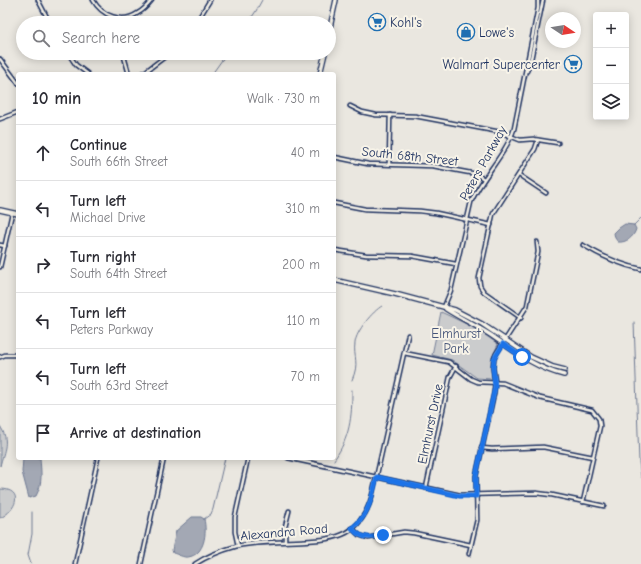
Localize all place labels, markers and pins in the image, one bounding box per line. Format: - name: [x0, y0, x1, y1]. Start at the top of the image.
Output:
- supermarket icon: Kohl's: [367, 12, 387, 32]
- place label: Kohl's: [390, 15, 422, 30]
- shop icon: Lowe's: [456, 22, 476, 42]
- place label: Lowe's: [479, 25, 514, 40]
- supermarket icon: Walmart Supercenter: [563, 54, 583, 74]
- place label: Walmart Supercenter: [442, 57, 561, 72]

